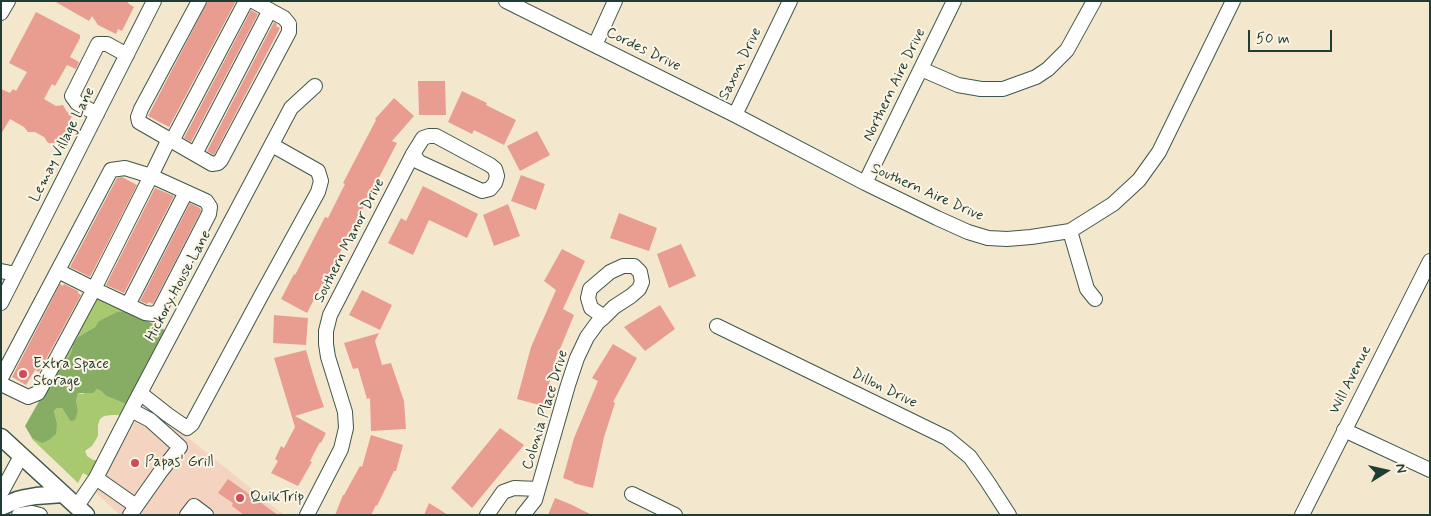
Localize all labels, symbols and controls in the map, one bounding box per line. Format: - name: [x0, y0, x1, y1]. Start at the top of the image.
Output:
- scale bar: [1251, 20, 1335, 52]
- street label: Cordes Drive: [603, 24, 683, 76]
- street label: Saxon Drive: [716, 25, 766, 103]
- street label: Northern Aire Drive: [860, 25, 930, 145]
- text: 50 m: [1256, 29, 1290, 49]
- street label: Lemay Village Lane: [26, 85, 100, 205]
- street label: Southern Aire Drive: [868, 160, 986, 226]
- street label: Southern Manor Drive: [311, 176, 389, 306]
- street label: Hickory House Lane: [142, 227, 216, 345]
- street label: Will Avenue: [1326, 343, 1376, 417]
- street label: Colonia Place Drive: [519, 348, 573, 472]
- place label: Extra Space Storage: [33, 356, 109, 391]
- street label: Dillon Drive: [848, 365, 920, 413]
- marker: Extra Space Storage: [17, 368, 29, 380]
- north arrow: [1361, 446, 1411, 496]
- place label: Papas' Grill: [145, 454, 214, 472]
- marker: Papas' Grill: [129, 457, 141, 469]
- text: N: [1391, 462, 1410, 475]
- place label: QuikTrip: [250, 489, 304, 507]
- marker: QuikTrip: [234, 492, 246, 504]

